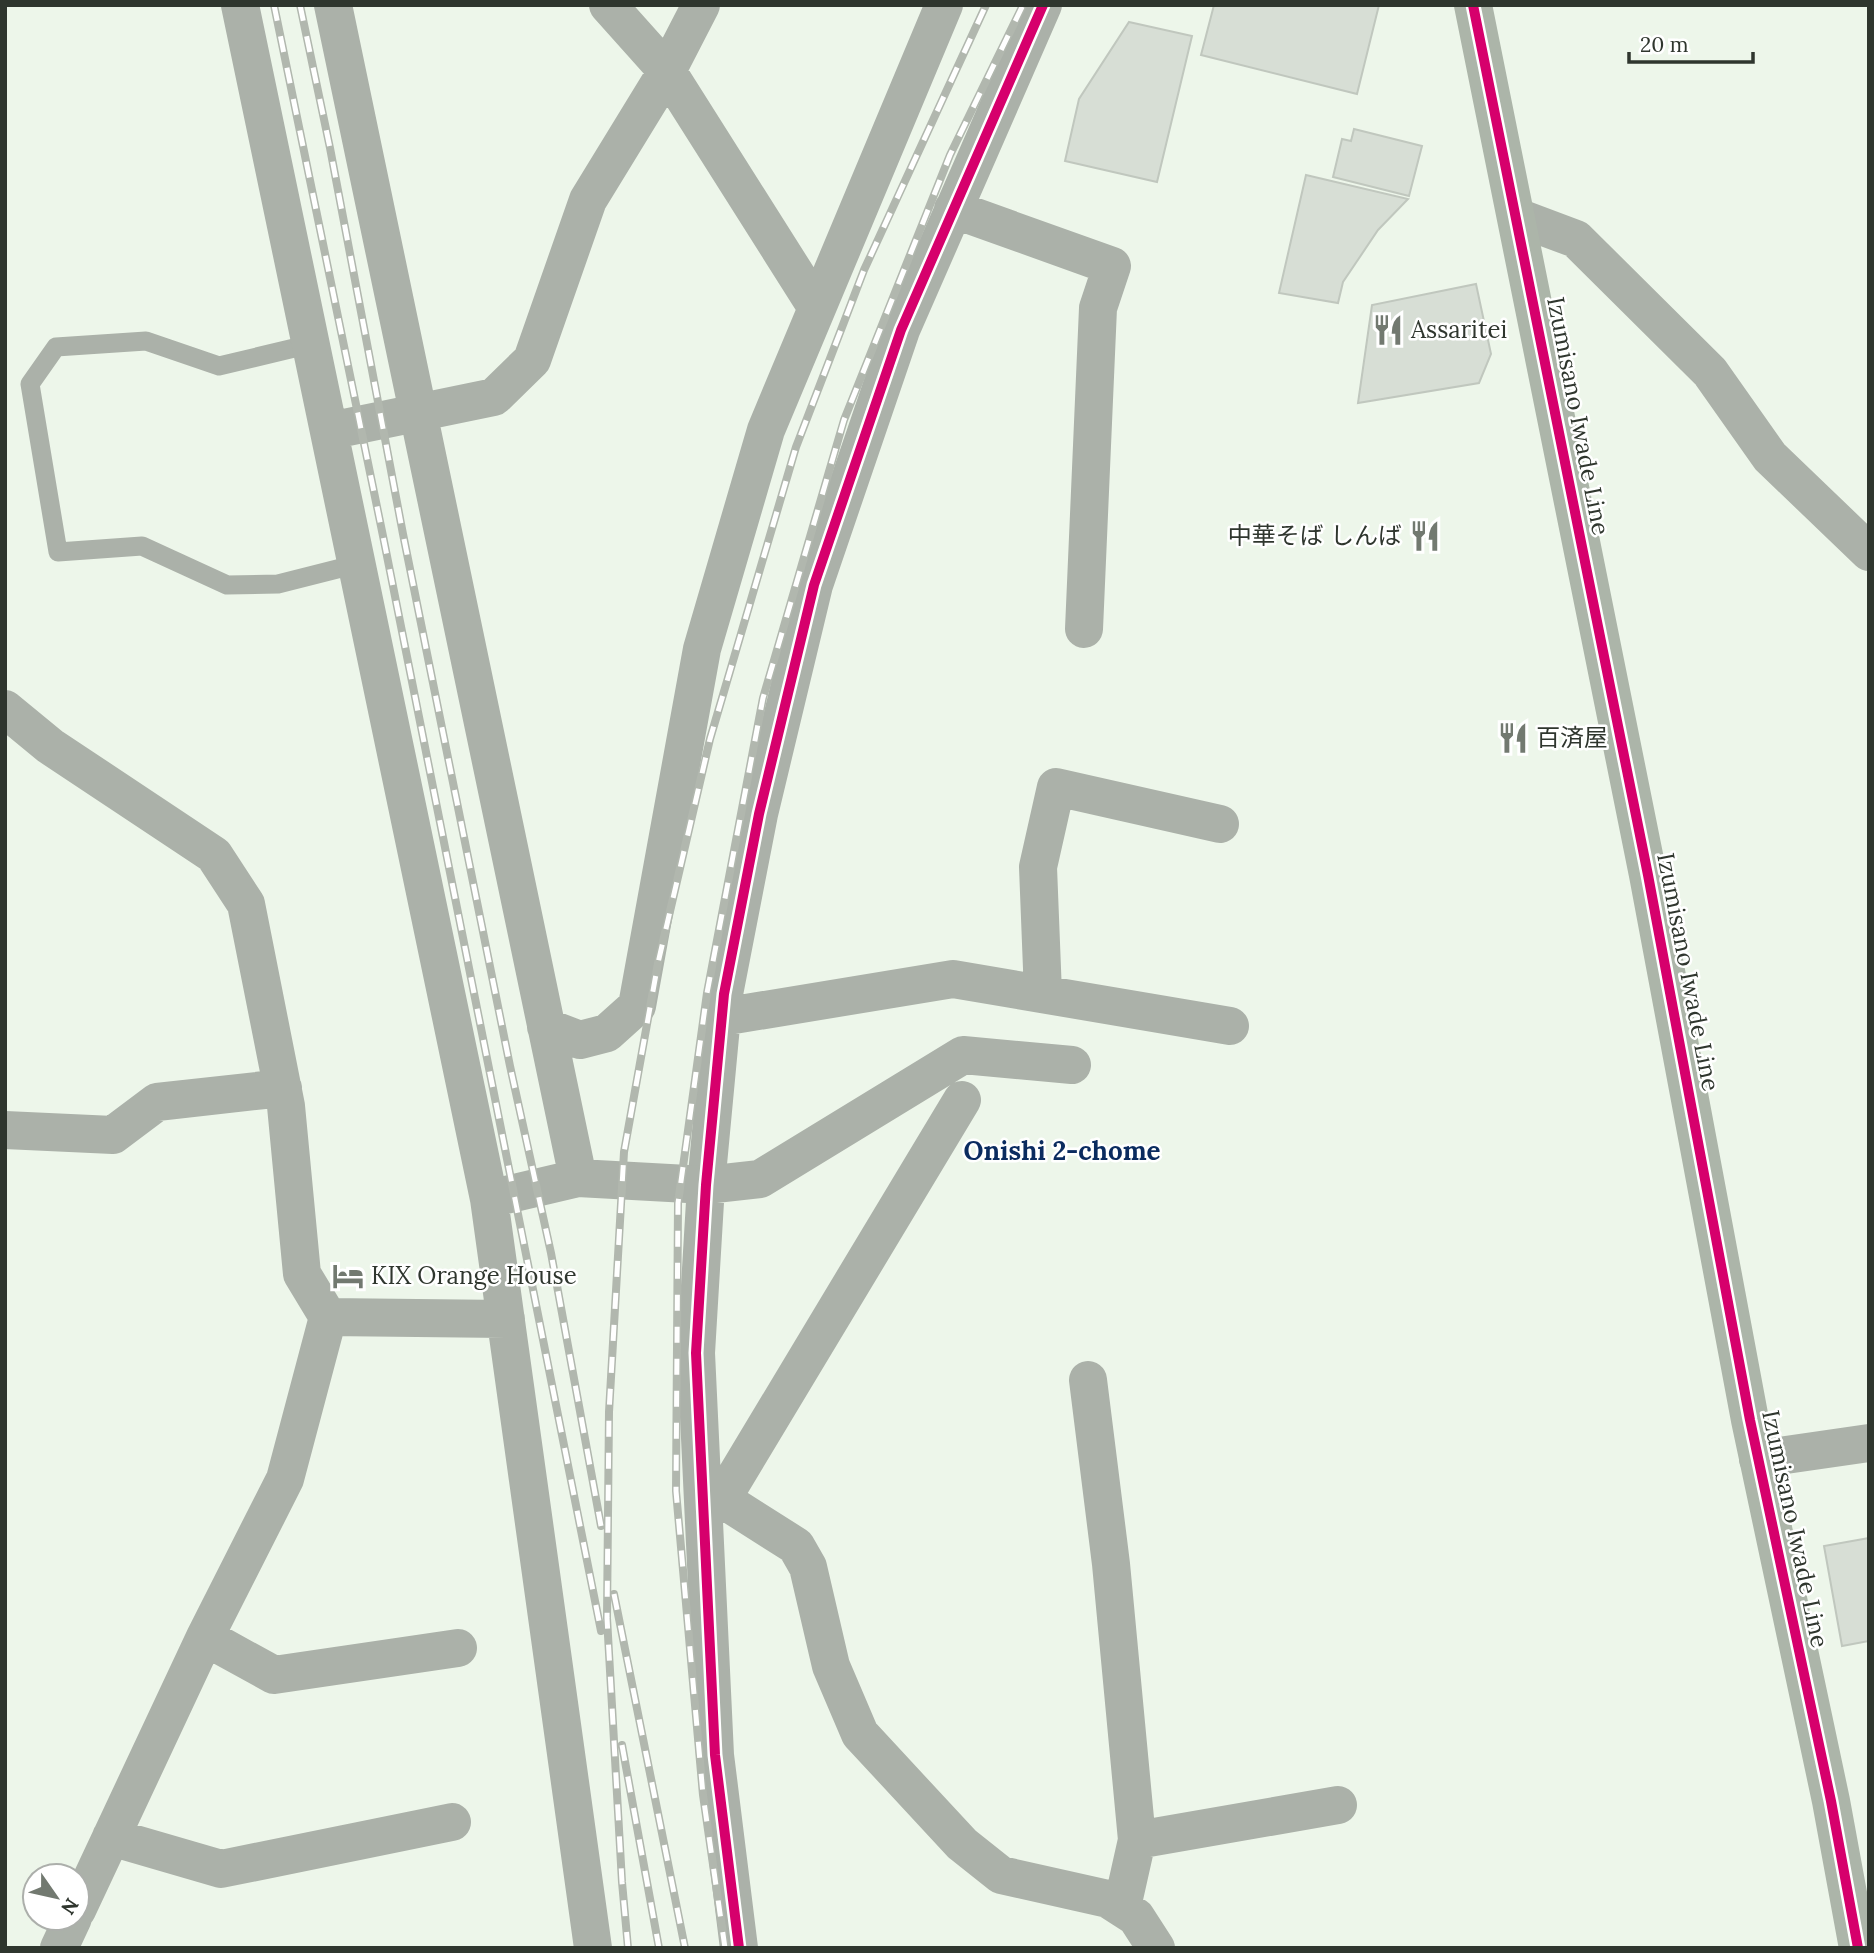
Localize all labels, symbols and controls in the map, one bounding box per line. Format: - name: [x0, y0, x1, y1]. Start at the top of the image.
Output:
- scale bar: [1629, 21, 1753, 65]
- text: 20 m: [1640, 31, 1689, 58]
- street label: Izumisano Iwade Line: [1540, 294, 1617, 538]
- restaurant icon: Assaritei: [1371, 313, 1405, 347]
- place label: Assaritei: [1410, 314, 1507, 345]
- restaurant icon: 中華そば しんば: [1408, 519, 1442, 553]
- place label: 中華そば しんば: [1228, 520, 1402, 551]
- restaurant icon: 百済屋: [1496, 721, 1530, 755]
- place label: 百済屋: [1536, 722, 1608, 753]
- street label: Izumisano Iwade Line: [1650, 850, 1727, 1094]
- district label: Onishi 2-chome: [963, 1134, 1161, 1167]
- hotel icon: KIX Orange House: [331, 1259, 365, 1293]
- place label: KIX Orange House: [371, 1260, 577, 1291]
- street label: Izumisano Iwade Line: [1755, 1407, 1836, 1650]
- north arrow: [21, 1862, 91, 1932]
- text: N: [56, 1894, 84, 1920]

